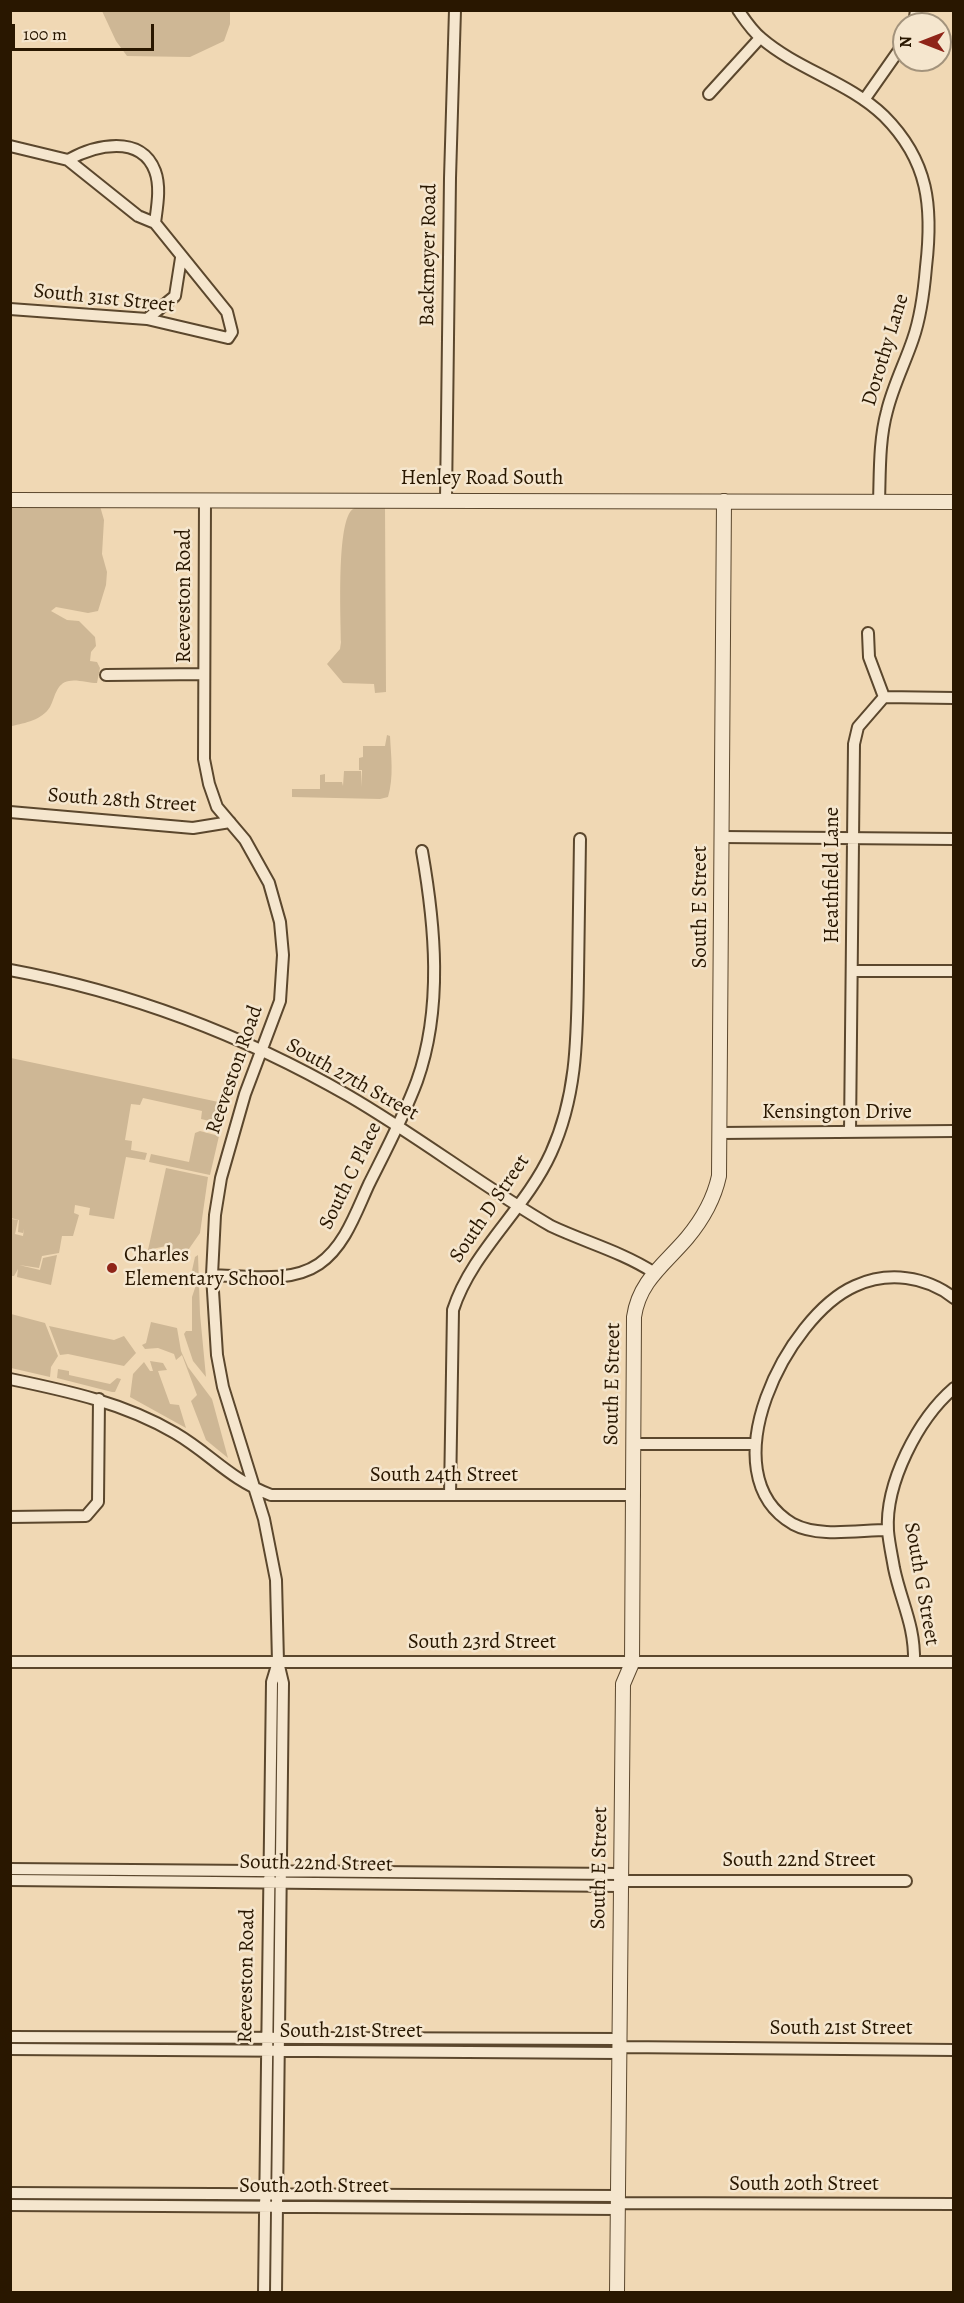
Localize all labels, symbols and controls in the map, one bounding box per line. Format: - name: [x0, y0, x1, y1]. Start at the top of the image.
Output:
- scale bar: [15, 12, 158, 50]
- north arrow: [892, 12, 952, 72]
- text: 100 m: [23, 22, 67, 46]
- text: N: [895, 36, 917, 48]
- street label: Backmeyer Road: [415, 183, 443, 327]
- street label: South 31st Street: [32, 279, 176, 319]
- street label: Dorothy Lane: [857, 291, 915, 409]
- street label: Henley Road South: [401, 466, 563, 492]
- street label: Reeveston Road: [172, 529, 198, 663]
- street label: South 28th Street: [47, 783, 197, 819]
- street label: Heathfield Lane: [820, 807, 846, 943]
- street label: South E Street: [688, 845, 714, 969]
- street label: Reeveston Road: [201, 1002, 269, 1138]
- street label: South 27th Street: [281, 1033, 423, 1127]
- street label: Kensington Drive: [762, 1100, 912, 1126]
- street label: South C Place: [314, 1118, 388, 1234]
- street label: South D Street: [444, 1150, 536, 1268]
- place label: Charles Elementary School: [124, 1243, 285, 1293]
- marker: Charles Elementary School: [105, 1261, 119, 1275]
- street label: South E Street: [599, 1322, 627, 1446]
- street label: South 24th Street: [370, 1463, 518, 1489]
- street label: South G Street: [898, 1520, 944, 1648]
- street label: South 23rd Street: [408, 1630, 556, 1656]
- street label: South E Street: [586, 1806, 614, 1930]
- street label: South 22nd Street: [722, 1848, 876, 1874]
- street label: South 22nd Street: [239, 1850, 393, 1878]
- street label: Reeveston Road: [233, 1908, 261, 2044]
- street label: South 21st Street: [769, 2016, 913, 2042]
- street label: South 21st Street: [279, 2019, 423, 2045]
- street label: South 20th Street: [729, 2172, 879, 2198]
- street label: South 20th Street: [239, 2174, 389, 2200]

